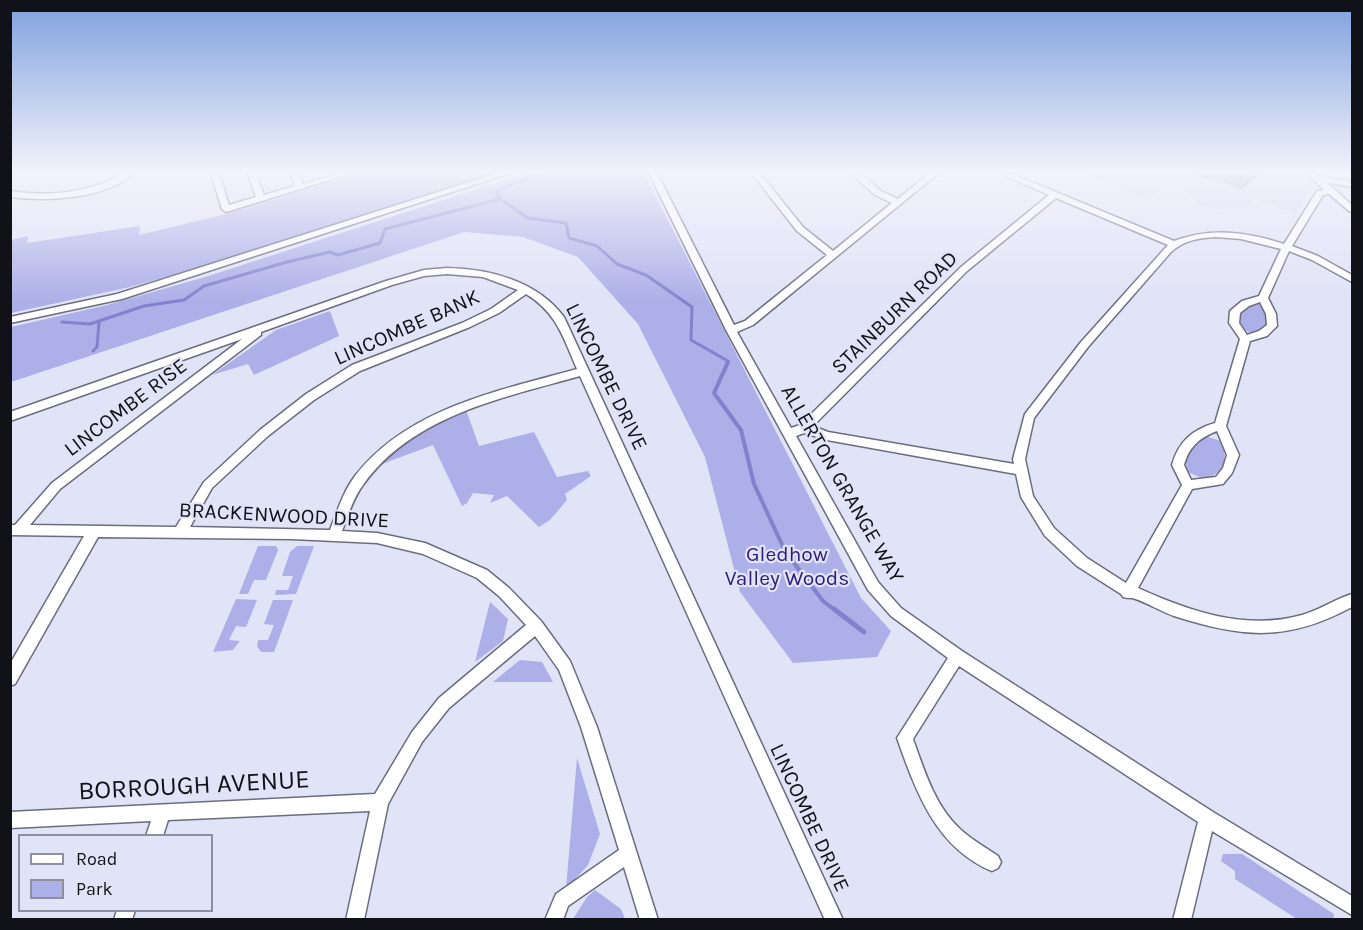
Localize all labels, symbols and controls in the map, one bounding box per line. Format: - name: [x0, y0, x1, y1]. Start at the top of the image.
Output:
- street label: STAINBURN ROAD: [827, 246, 963, 380]
- street label: LINCOMBE BANK: [330, 285, 484, 371]
- street label: LINCOMBE DRIVE: [560, 299, 652, 455]
- street label: LINCOMBE RISE: [60, 354, 192, 462]
- street label: ALLERTON GRANGE WAY: [775, 381, 909, 587]
- street label: BRACKENWOOD DRIVE: [178, 498, 390, 534]
- park label: Gledhow Valley Woods: [725, 542, 849, 592]
- street label: LINCOMBE DRIVE: [764, 740, 854, 896]
- street label: BORROUGH AVENUE: [78, 764, 310, 808]
- legend: [18, 834, 213, 912]
- text: Road: [76, 848, 117, 870]
- text: Park: [76, 878, 113, 900]

